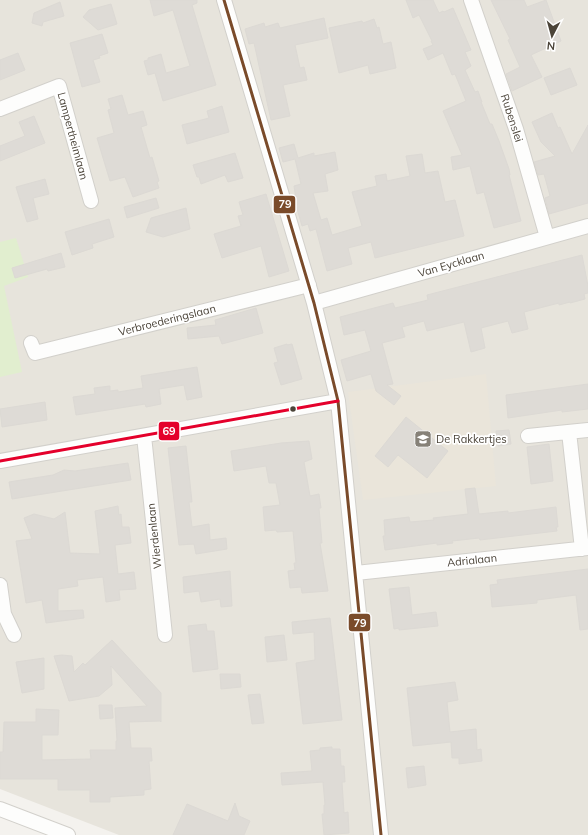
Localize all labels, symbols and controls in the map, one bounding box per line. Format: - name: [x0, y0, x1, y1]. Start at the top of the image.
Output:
- north arrow: [532, 16, 572, 56]
- text: N: [546, 39, 556, 53]
- street label: Lampertheimlaan: [55, 91, 91, 181]
- street label: Rubenslei: [498, 92, 526, 144]
- line badge: 79: [273, 195, 296, 214]
- text: 79: [278, 197, 292, 211]
- street label: Van Eycklaan: [416, 248, 486, 280]
- street label: Verbroederingslaan: [117, 301, 217, 339]
- unlabelled marker: [288, 404, 298, 414]
- line badge: 69: [158, 421, 180, 441]
- text: 69: [162, 424, 176, 438]
- school or university icon: De Rakkertjes: [413, 429, 433, 449]
- place label: De Rakkertjes: [436, 432, 507, 446]
- street label: Wierdenlaan: [144, 502, 164, 570]
- street label: Adrialaan: [446, 550, 498, 570]
- line badge: 79: [348, 613, 371, 632]
- text: 79: [353, 616, 367, 630]

